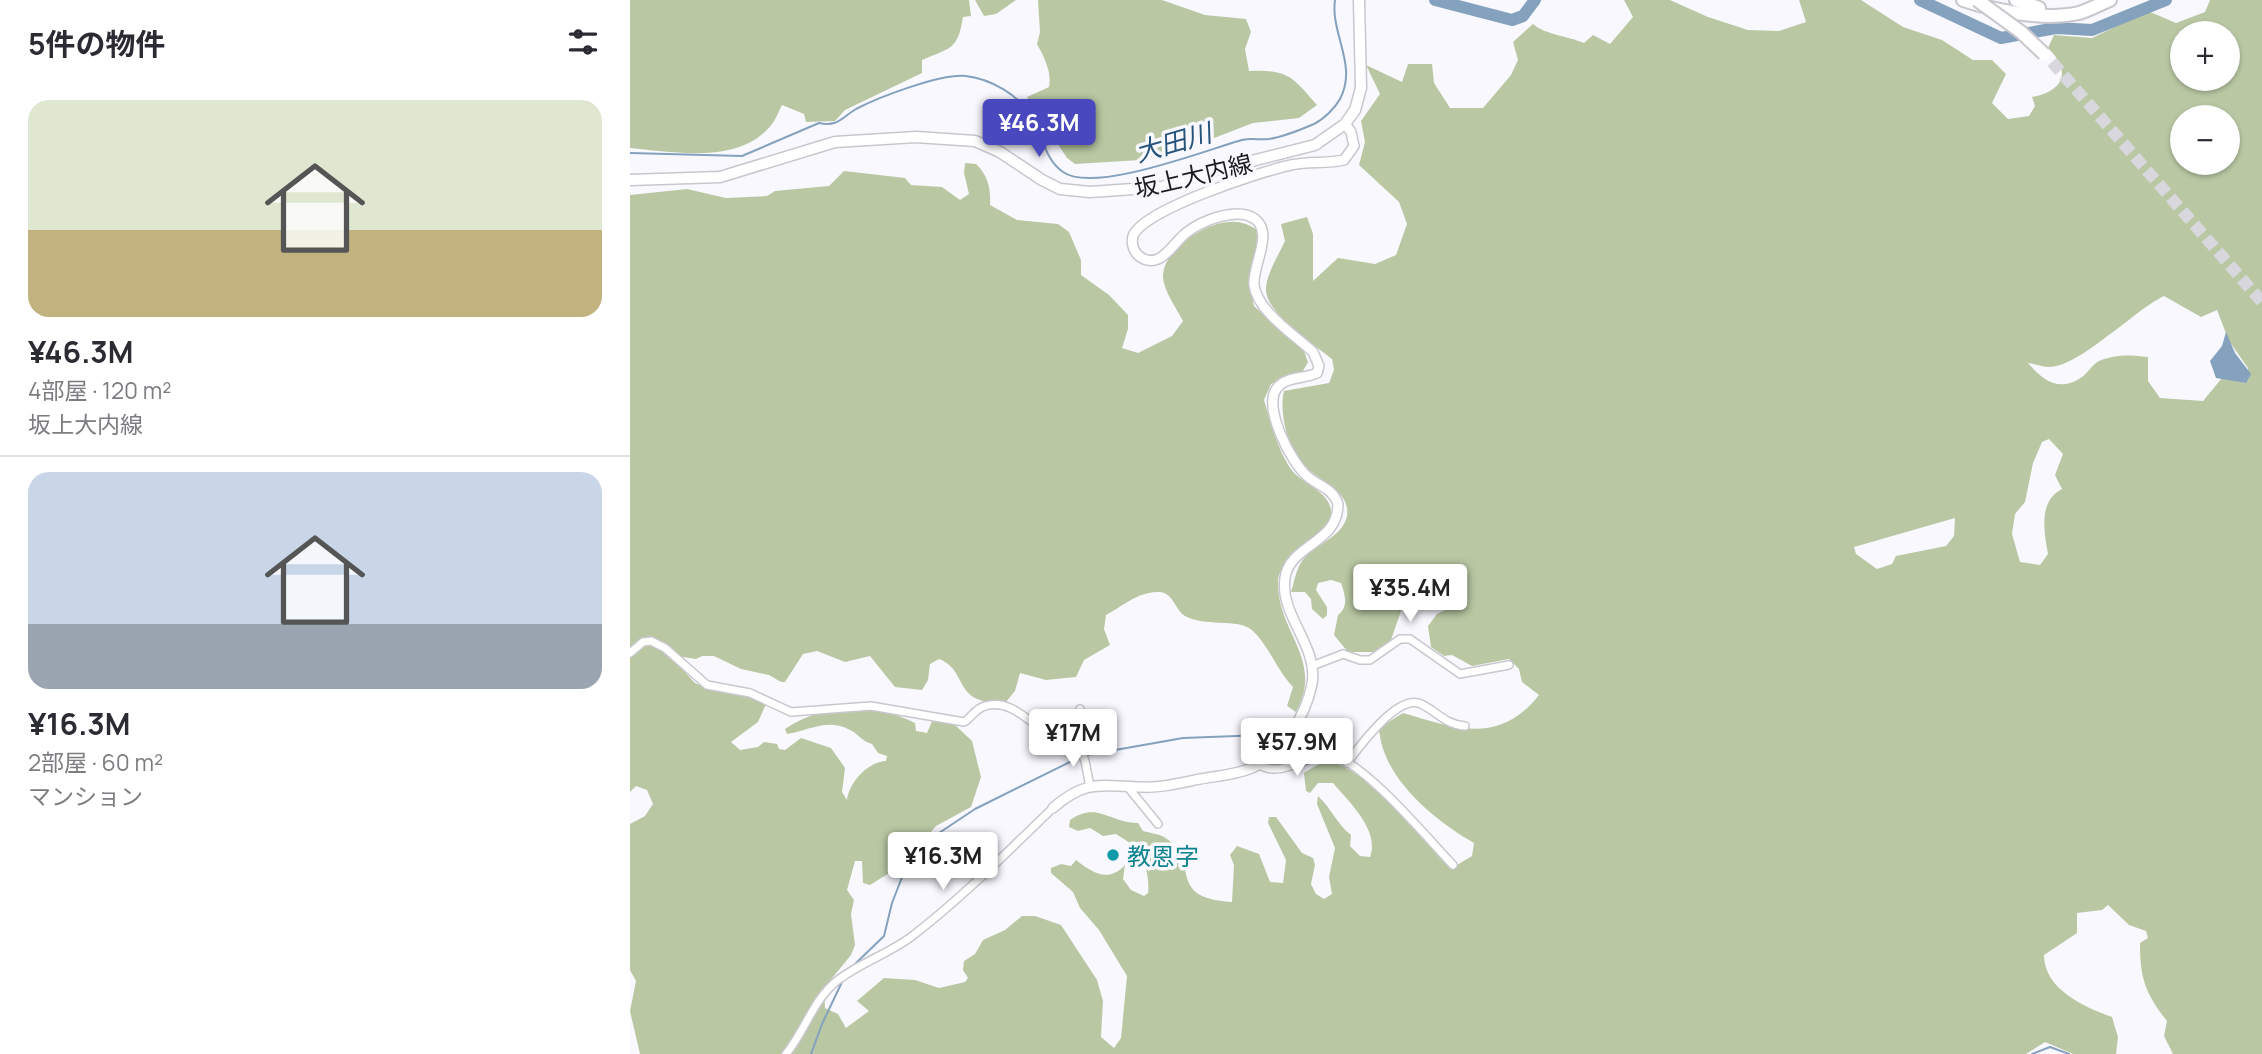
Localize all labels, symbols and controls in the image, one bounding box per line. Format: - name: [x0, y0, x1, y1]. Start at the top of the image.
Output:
- map controls: [2170, 21, 2240, 175]
- button: +: [2170, 21, 2240, 91]
- text: 5件の物件: [28, 23, 166, 64]
- icon: filters: [564, 23, 602, 61]
- pin: ¥46.3M: [982, 100, 1096, 159]
- button: −: [2170, 105, 2240, 175]
- text: ¥46.3M: [999, 106, 1079, 138]
- water label: 大田川: [1131, 113, 1218, 170]
- icon: home: [252, 145, 378, 271]
- street label: 坂上大内線: [1131, 145, 1255, 205]
- text: ¥46.3M: [28, 331, 133, 372]
- text: 4部屋 · 120 m²: [28, 374, 171, 406]
- text: 坂上大内線: [28, 408, 143, 440]
- icon: home: [252, 517, 378, 643]
- pin: ¥35.4M: [1353, 564, 1467, 624]
- text: ¥35.4M: [1369, 571, 1451, 603]
- text: ¥16.3M: [28, 703, 130, 744]
- pin: ¥17M: [1032, 710, 1114, 769]
- text: ¥17M: [1045, 716, 1101, 748]
- pin: ¥57.9M: [1240, 718, 1354, 778]
- text: ¥57.9M: [1257, 725, 1337, 757]
- text: 2部屋 · 60 m²: [28, 746, 163, 778]
- text: マンション: [28, 780, 143, 812]
- pin: ¥16.3M: [886, 832, 1000, 892]
- text: ¥16.3M: [904, 839, 982, 871]
- place label: 教恩字: [1127, 839, 1199, 872]
- marker: 教恩字: [1105, 847, 1121, 863]

